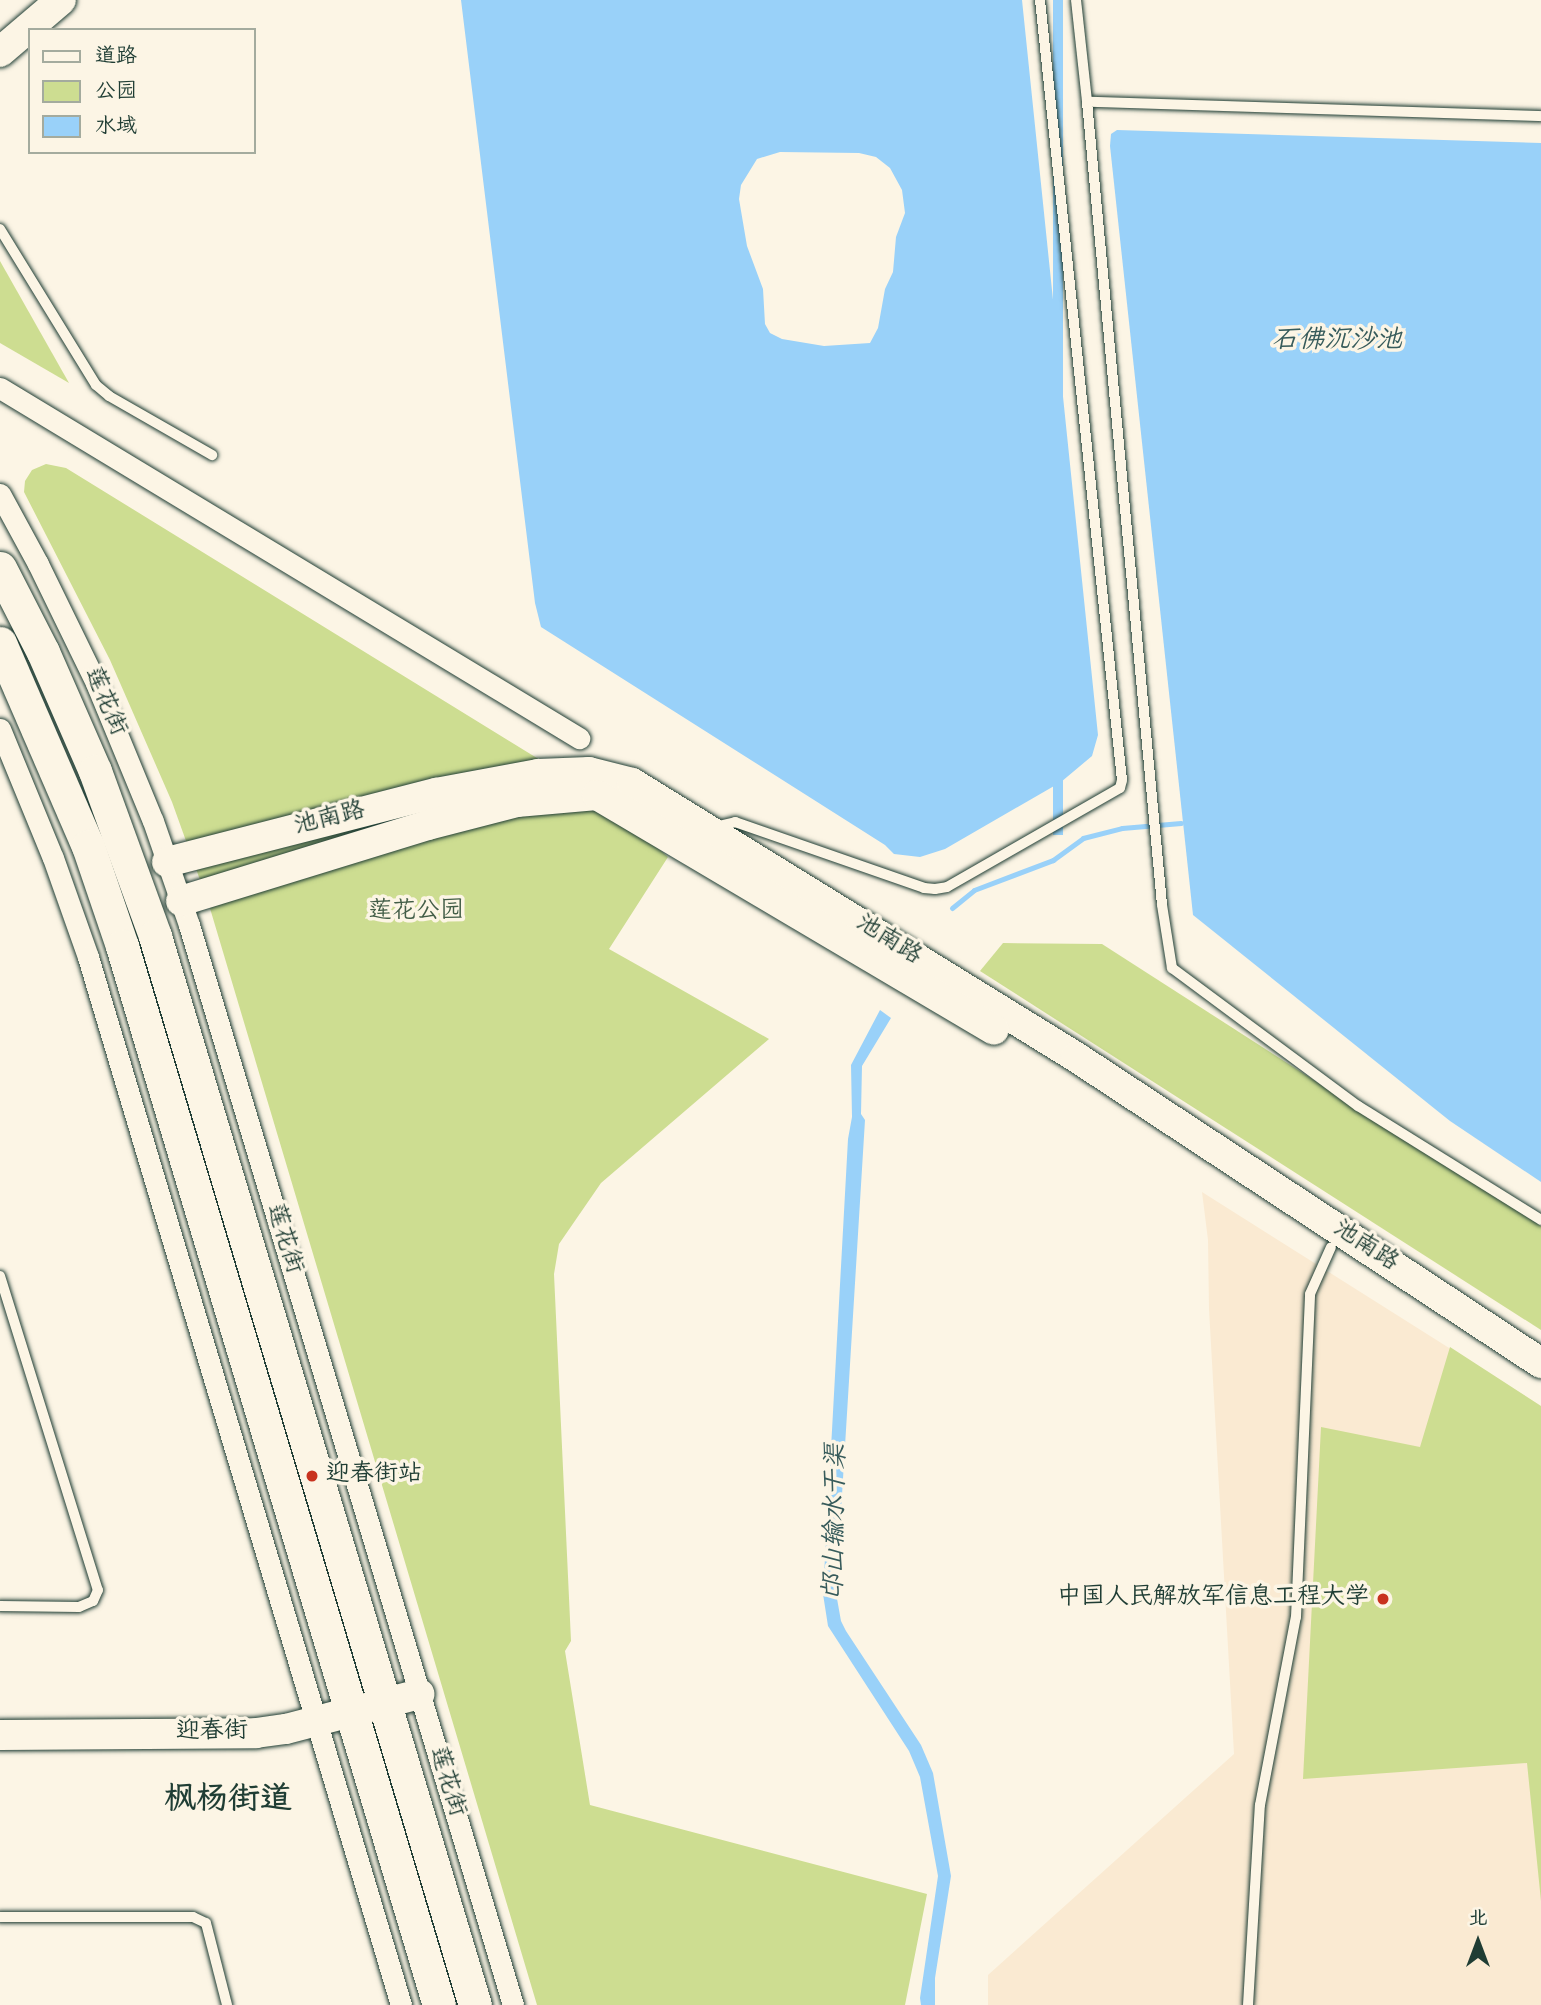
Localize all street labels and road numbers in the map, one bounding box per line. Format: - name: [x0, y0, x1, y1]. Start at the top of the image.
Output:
- street label: 莲花街: [77, 663, 131, 741]
- street label: 池南路: [292, 797, 368, 843]
- street label: 池南路: [850, 910, 926, 972]
- street label: 莲花街: [259, 1200, 307, 1278]
- street label: 池南路: [1327, 1215, 1403, 1279]
- street label: 迎春街: [176, 1718, 248, 1748]
- street label: 莲花街: [422, 1743, 470, 1821]

